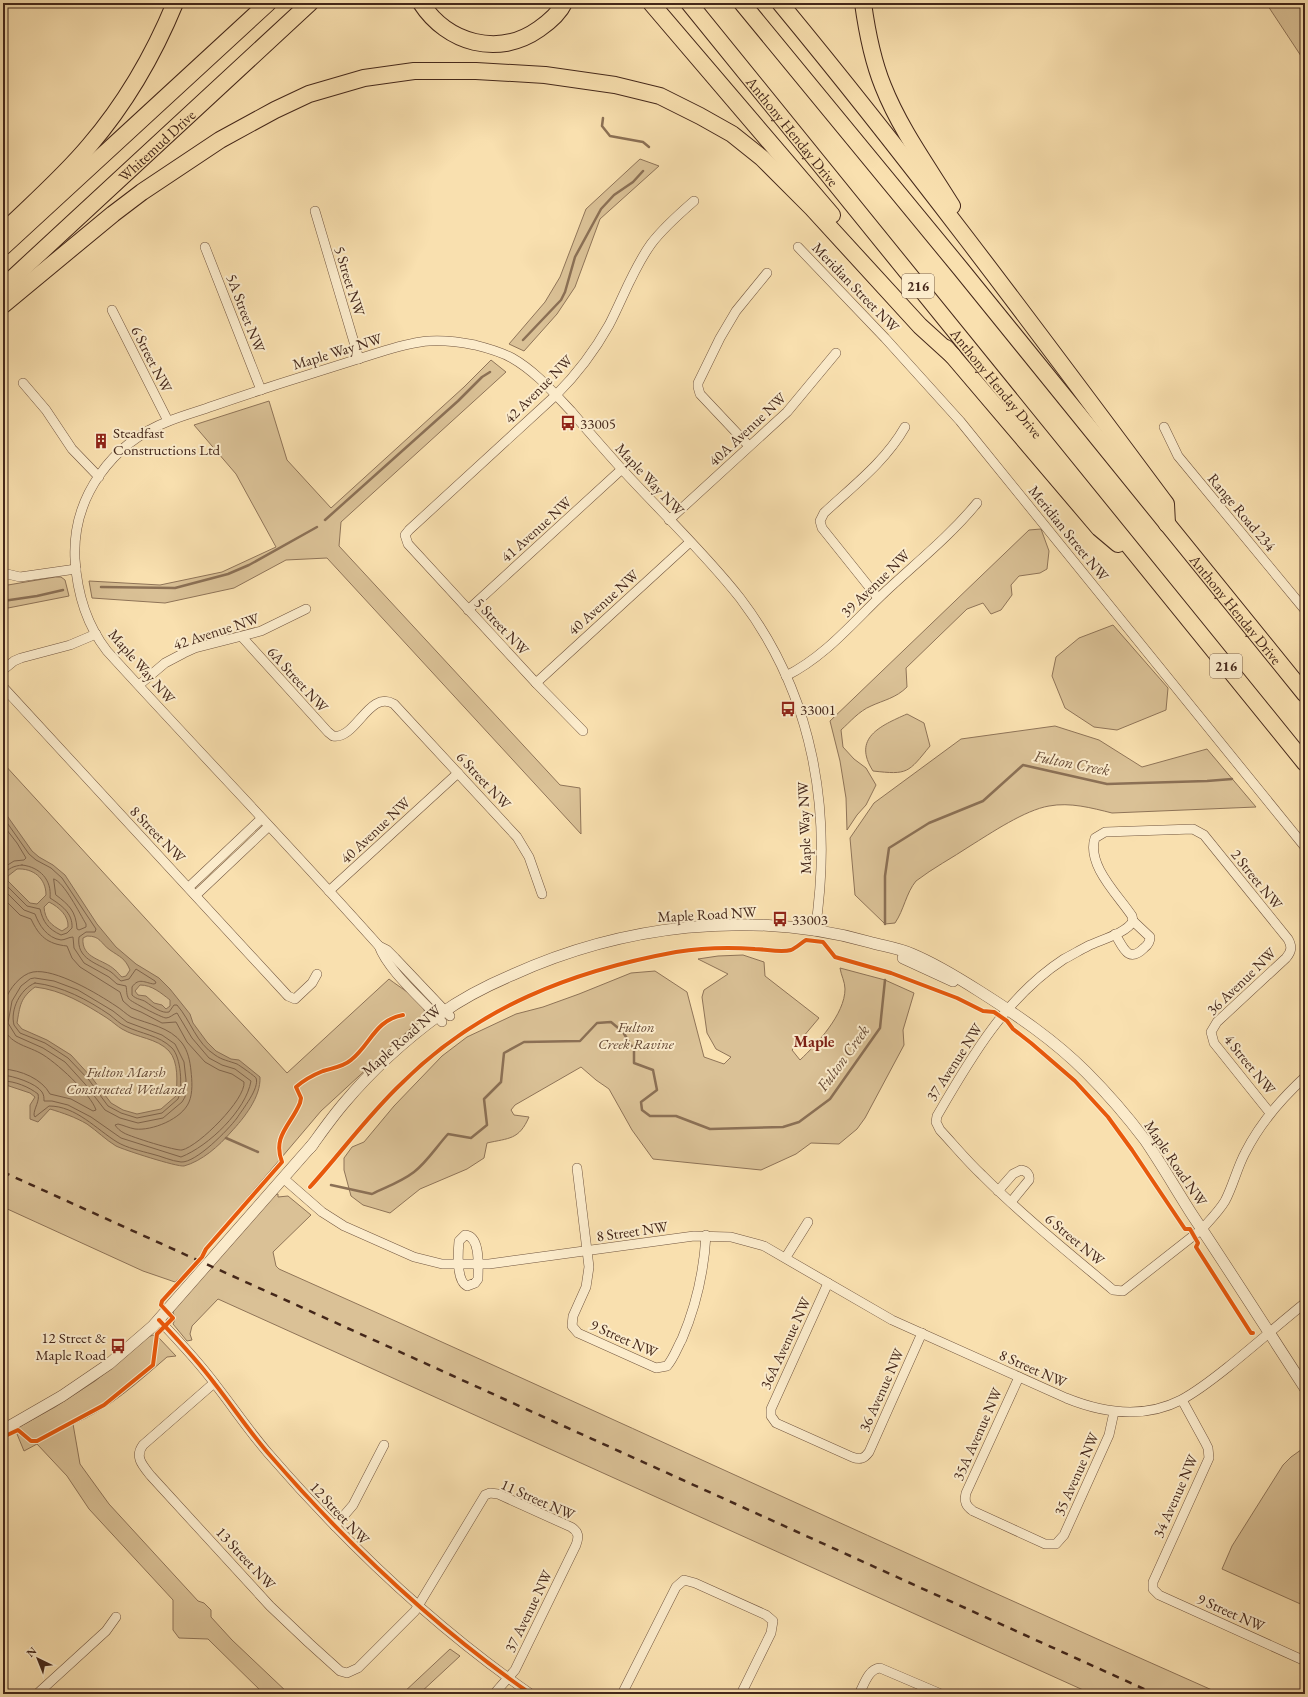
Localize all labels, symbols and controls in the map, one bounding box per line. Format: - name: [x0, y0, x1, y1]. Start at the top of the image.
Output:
- street label: Anthony Henday Drive: [742, 72, 843, 190]
- street label: Whitemud Drive: [114, 105, 199, 185]
- street label: Meridian Street NW: [808, 238, 904, 336]
- street label: 5 Street NW: [330, 244, 370, 318]
- street label: 5A Street NW: [222, 271, 270, 355]
- road number: 216: [902, 274, 934, 298]
- street label: 6 Street NW: [127, 323, 177, 396]
- street label: Anthony Henday Drive: [946, 323, 1047, 442]
- street label: Maple Way NW: [290, 328, 384, 374]
- street label: 42 Avenue NW: [500, 351, 576, 427]
- street label: 40A Avenue NW: [704, 388, 790, 470]
- bus stop icon: 33005: [559, 414, 577, 432]
- place label: 33005: [580, 414, 616, 433]
- place label: Steadfast Constructions Ltd: [113, 423, 221, 459]
- building icon: Steadfast Constructions Ltd: [92, 432, 110, 450]
- street label: Maple Way NW: [612, 439, 689, 519]
- street label: Range Road 234: [1204, 469, 1281, 555]
- street label: Meridian Street NW: [1025, 481, 1114, 585]
- street label: 41 Avenue NW: [497, 492, 576, 566]
- street label: 39 Avenue NW: [836, 545, 914, 621]
- street label: Anthony Henday Drive: [1185, 549, 1287, 668]
- street label: 40 Avenue NW: [564, 565, 643, 639]
- street label: 5 Street NW: [471, 593, 534, 659]
- street label: 42 Avenue NW: [171, 608, 262, 654]
- street label: Maple Way NW: [104, 625, 180, 707]
- street label: 6A Street NW: [263, 642, 333, 716]
- road number: 216: [1210, 654, 1242, 678]
- bus stop icon: 33001: [779, 700, 797, 718]
- place label: 33001: [800, 700, 836, 719]
- water label: Fulton Creek: [1031, 745, 1112, 781]
- street label: 6 Street NW: [453, 747, 516, 813]
- street label: Maple Way NW: [793, 781, 815, 875]
- street label: 40 Avenue NW: [336, 793, 414, 867]
- street label: 8 Street NW: [126, 802, 190, 867]
- street label: 2 Street NW: [1227, 845, 1287, 913]
- street label: Maple Road NW: [657, 902, 757, 926]
- bus stop icon: 33003: [771, 910, 789, 928]
- place label: 33003: [792, 910, 828, 929]
- street label: 36 Avenue NW: [1202, 943, 1280, 1019]
- street label: Maple Road NW: [357, 1000, 445, 1080]
- park label: Fulton Creek Ravine: [598, 1017, 675, 1053]
- street label: 37 Avenue NW: [922, 1019, 986, 1105]
- water label: Fulton Creek: [811, 1020, 874, 1096]
- street label: 4 Street NW: [1220, 1030, 1280, 1098]
- district label: Maple: [794, 1031, 835, 1052]
- park label: Fulton Marsh Constructed Wetland: [66, 1062, 186, 1098]
- street label: Maple Road NW: [1140, 1117, 1212, 1210]
- street label: 6 Street NW: [1041, 1209, 1109, 1270]
- street label: 8 Street NW: [595, 1217, 669, 1245]
- street label: 36A Avenue NW: [755, 1294, 815, 1392]
- street label: 9 Street NW: [587, 1315, 661, 1361]
- place label: 12 Street & Maple Road: [35, 1328, 107, 1364]
- bus stop icon: 12 Street & Maple Road: [109, 1337, 127, 1355]
- street label: 36 Avenue NW: [854, 1345, 908, 1435]
- street label: 8 Street NW: [996, 1345, 1070, 1391]
- street label: 35A Avenue NW: [948, 1384, 1006, 1483]
- street label: 35 Avenue NW: [1049, 1429, 1103, 1519]
- street label: 34 Avenue NW: [1148, 1451, 1202, 1541]
- street label: 11 Street NW: [498, 1474, 578, 1524]
- street label: 12 Street NW: [306, 1478, 374, 1549]
- street label: 13 Street NW: [212, 1523, 280, 1594]
- street label: 37 Avenue NW: [500, 1567, 556, 1655]
- street label: 9 Street NW: [1194, 1589, 1268, 1635]
- north arrow: [18, 1639, 58, 1679]
- text: N: [23, 1643, 39, 1660]

